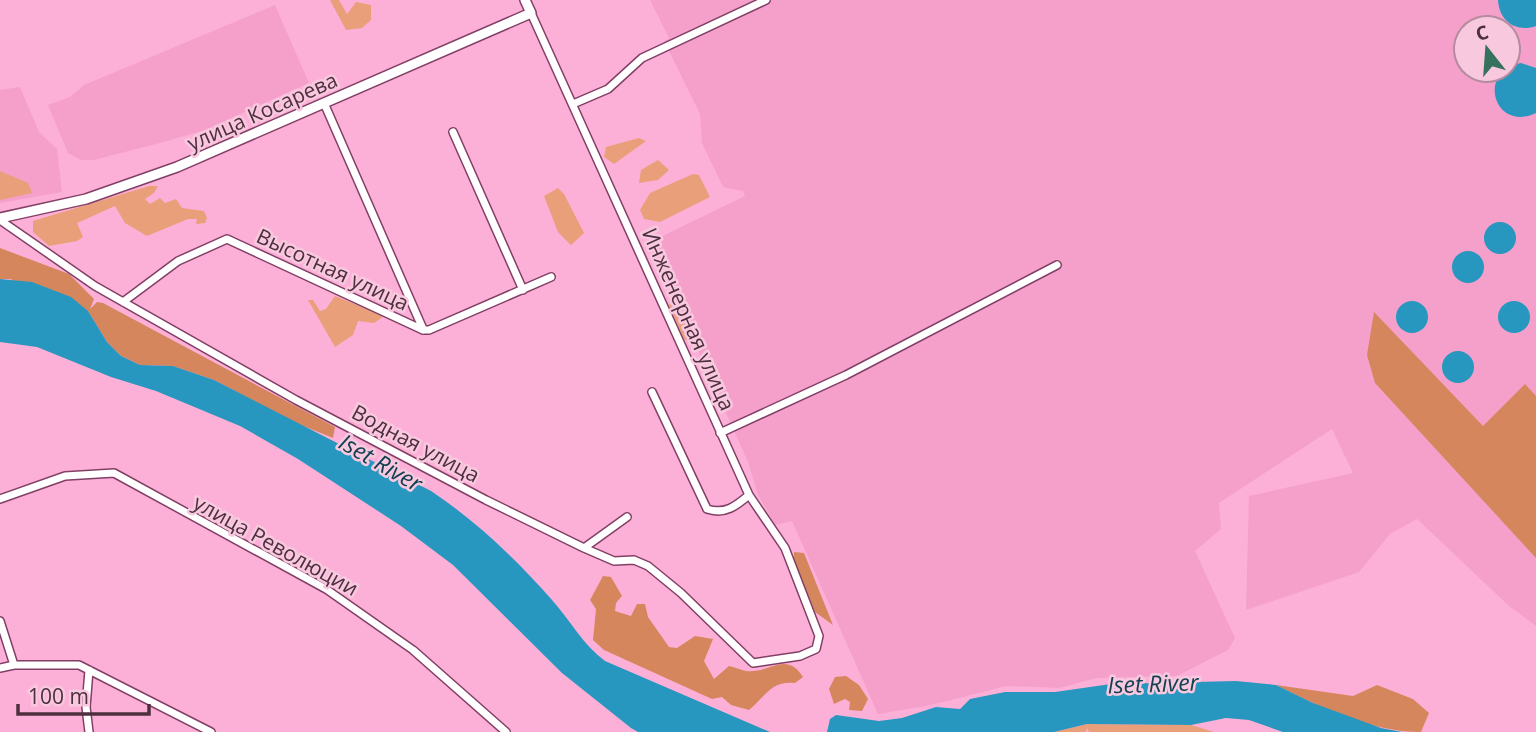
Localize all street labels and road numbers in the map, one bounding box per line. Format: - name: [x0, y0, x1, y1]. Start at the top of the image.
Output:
- street label: улица Косарева: [182, 65, 342, 157]
- street label: Высотная улица: [252, 221, 414, 317]
- street label: Инженерная улица: [636, 223, 742, 415]
- street label: Водная улица: [347, 398, 485, 488]
- street label: улица Революции: [189, 488, 363, 602]

